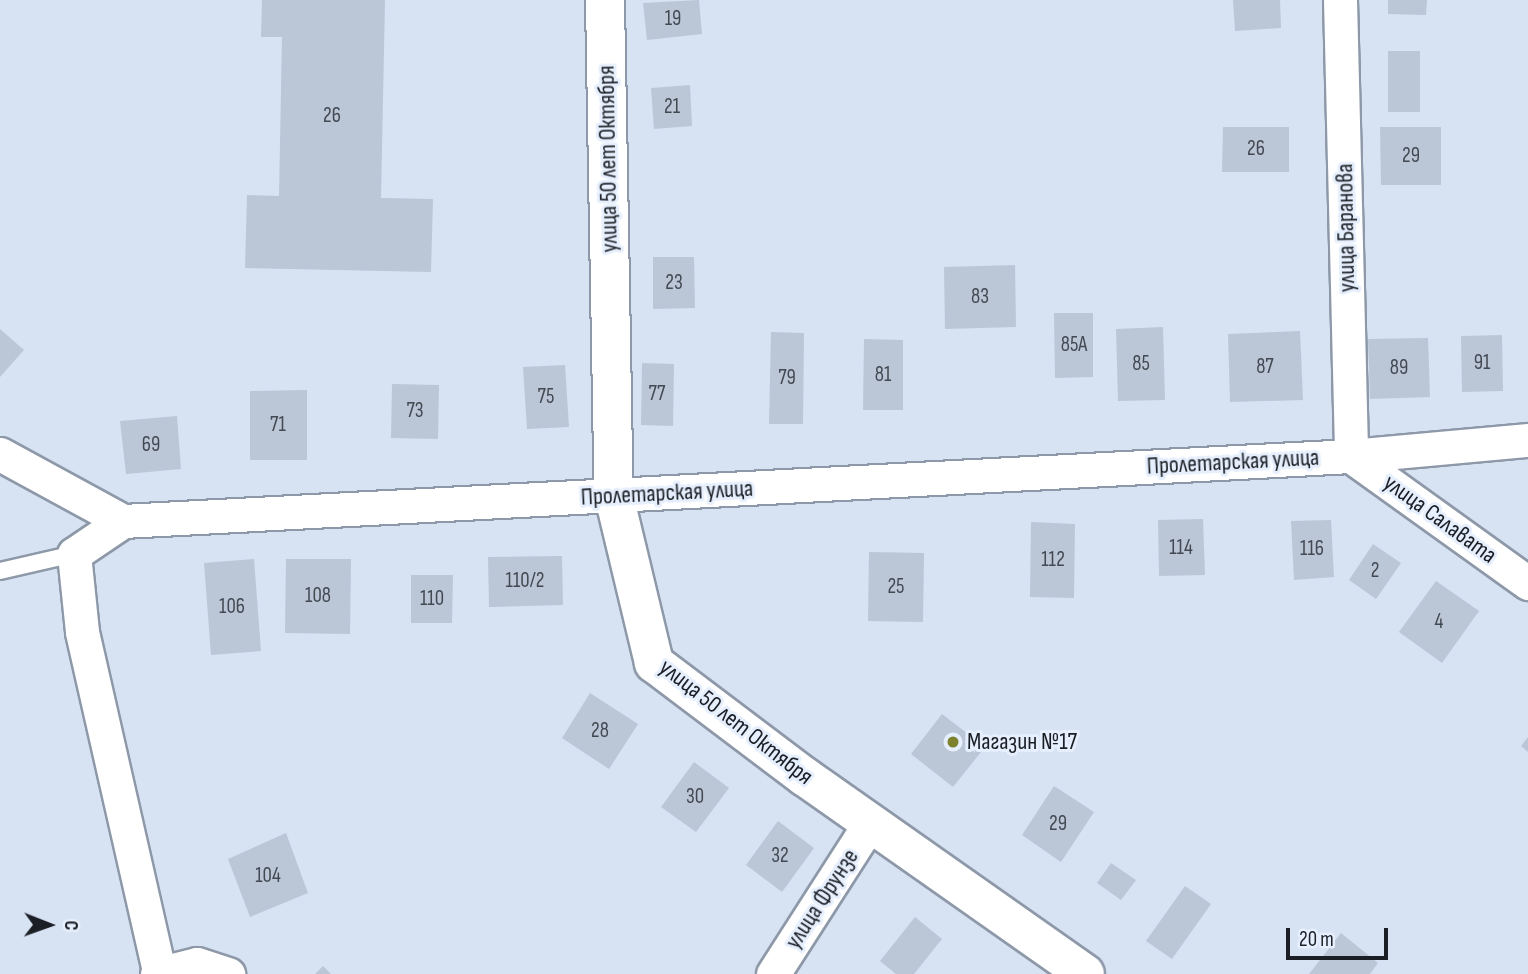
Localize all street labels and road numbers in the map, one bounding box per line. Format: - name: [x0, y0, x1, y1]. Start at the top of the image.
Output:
- street label: улица 50 лет Октября: [592, 65, 624, 253]
- street label: улица Баранова: [1330, 163, 1362, 293]
- street label: Пролетарская улица: [1146, 443, 1320, 481]
- street label: улица Салавата: [1378, 468, 1502, 570]
- street label: Пролетарская улица: [580, 474, 754, 512]
- street label: улица 50 лет Октября: [653, 653, 819, 791]
- street label: улица Фрунзе: [779, 844, 865, 954]

